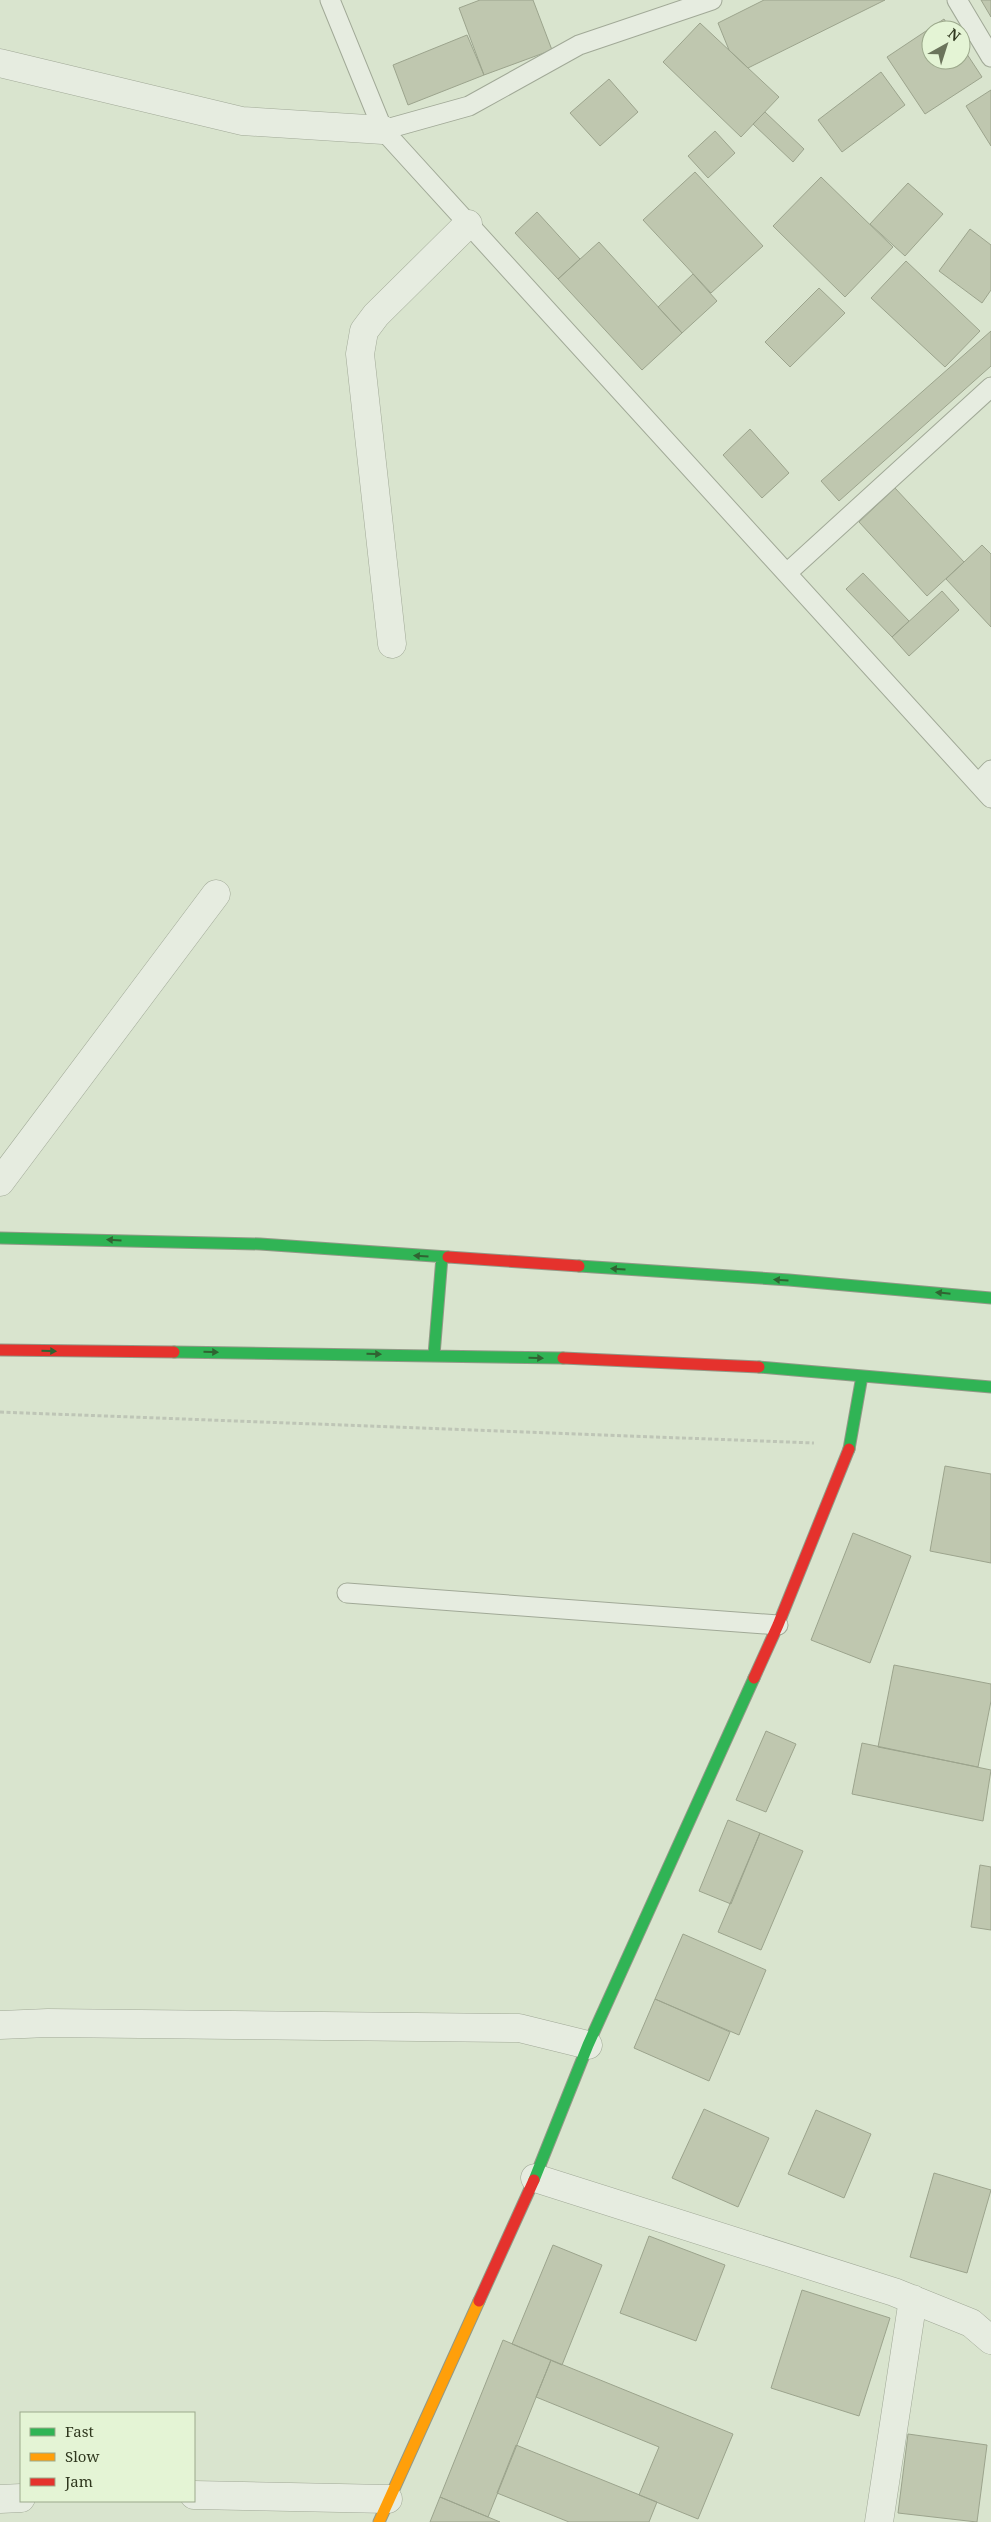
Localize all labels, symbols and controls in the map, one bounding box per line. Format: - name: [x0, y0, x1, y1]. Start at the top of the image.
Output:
- north arrow: [921, 20, 971, 70]
- text: N: [944, 24, 965, 45]
- one-way arrow: [106, 1236, 122, 1244]
- one-way arrow: [413, 1251, 429, 1259]
- one-way arrow: [610, 1265, 626, 1273]
- one-way arrow: [772, 1275, 788, 1283]
- one-way arrow: [934, 1289, 950, 1297]
- one-way arrow: [41, 1347, 57, 1355]
- one-way arrow: [203, 1348, 219, 1356]
- one-way arrow: [366, 1350, 382, 1358]
- one-way arrow: [528, 1354, 544, 1362]
- legend: [20, 2412, 195, 2502]
- text: Fast: [65, 2421, 94, 2441]
- text: Slow: [65, 2446, 99, 2466]
- text: Jam: [64, 2471, 93, 2491]

